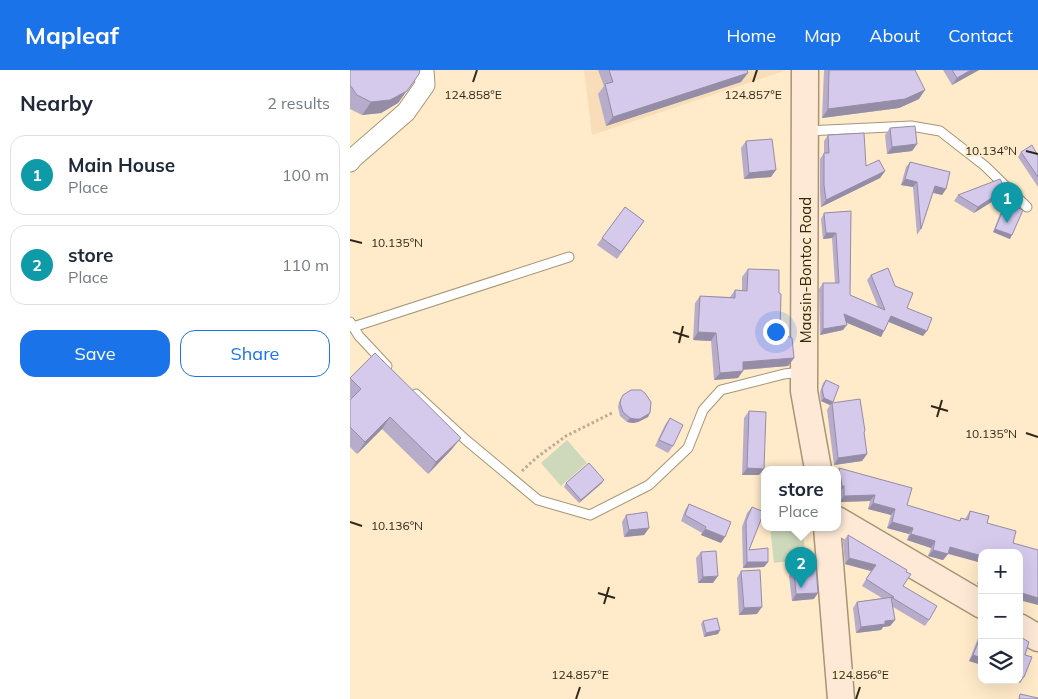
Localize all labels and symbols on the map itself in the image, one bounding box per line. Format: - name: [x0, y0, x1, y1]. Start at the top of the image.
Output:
- text: 124.858°E: [444, 87, 502, 102]
- text: 124.857°E: [724, 87, 782, 102]
- text: 10.134°N: [965, 143, 1017, 158]
- pin: 1: [991, 182, 1023, 223]
- street label: Maasin-Bontoc Road: [796, 197, 815, 343]
- text: 10.135°N: [371, 235, 423, 250]
- your location: [763, 319, 789, 345]
- text: 10.135°N: [965, 426, 1017, 441]
- text: 10.136°N: [371, 518, 423, 533]
- pin: 2: [785, 547, 817, 588]
- text: 124.857°E: [551, 667, 609, 682]
- text: 124.856°E: [831, 667, 889, 682]

